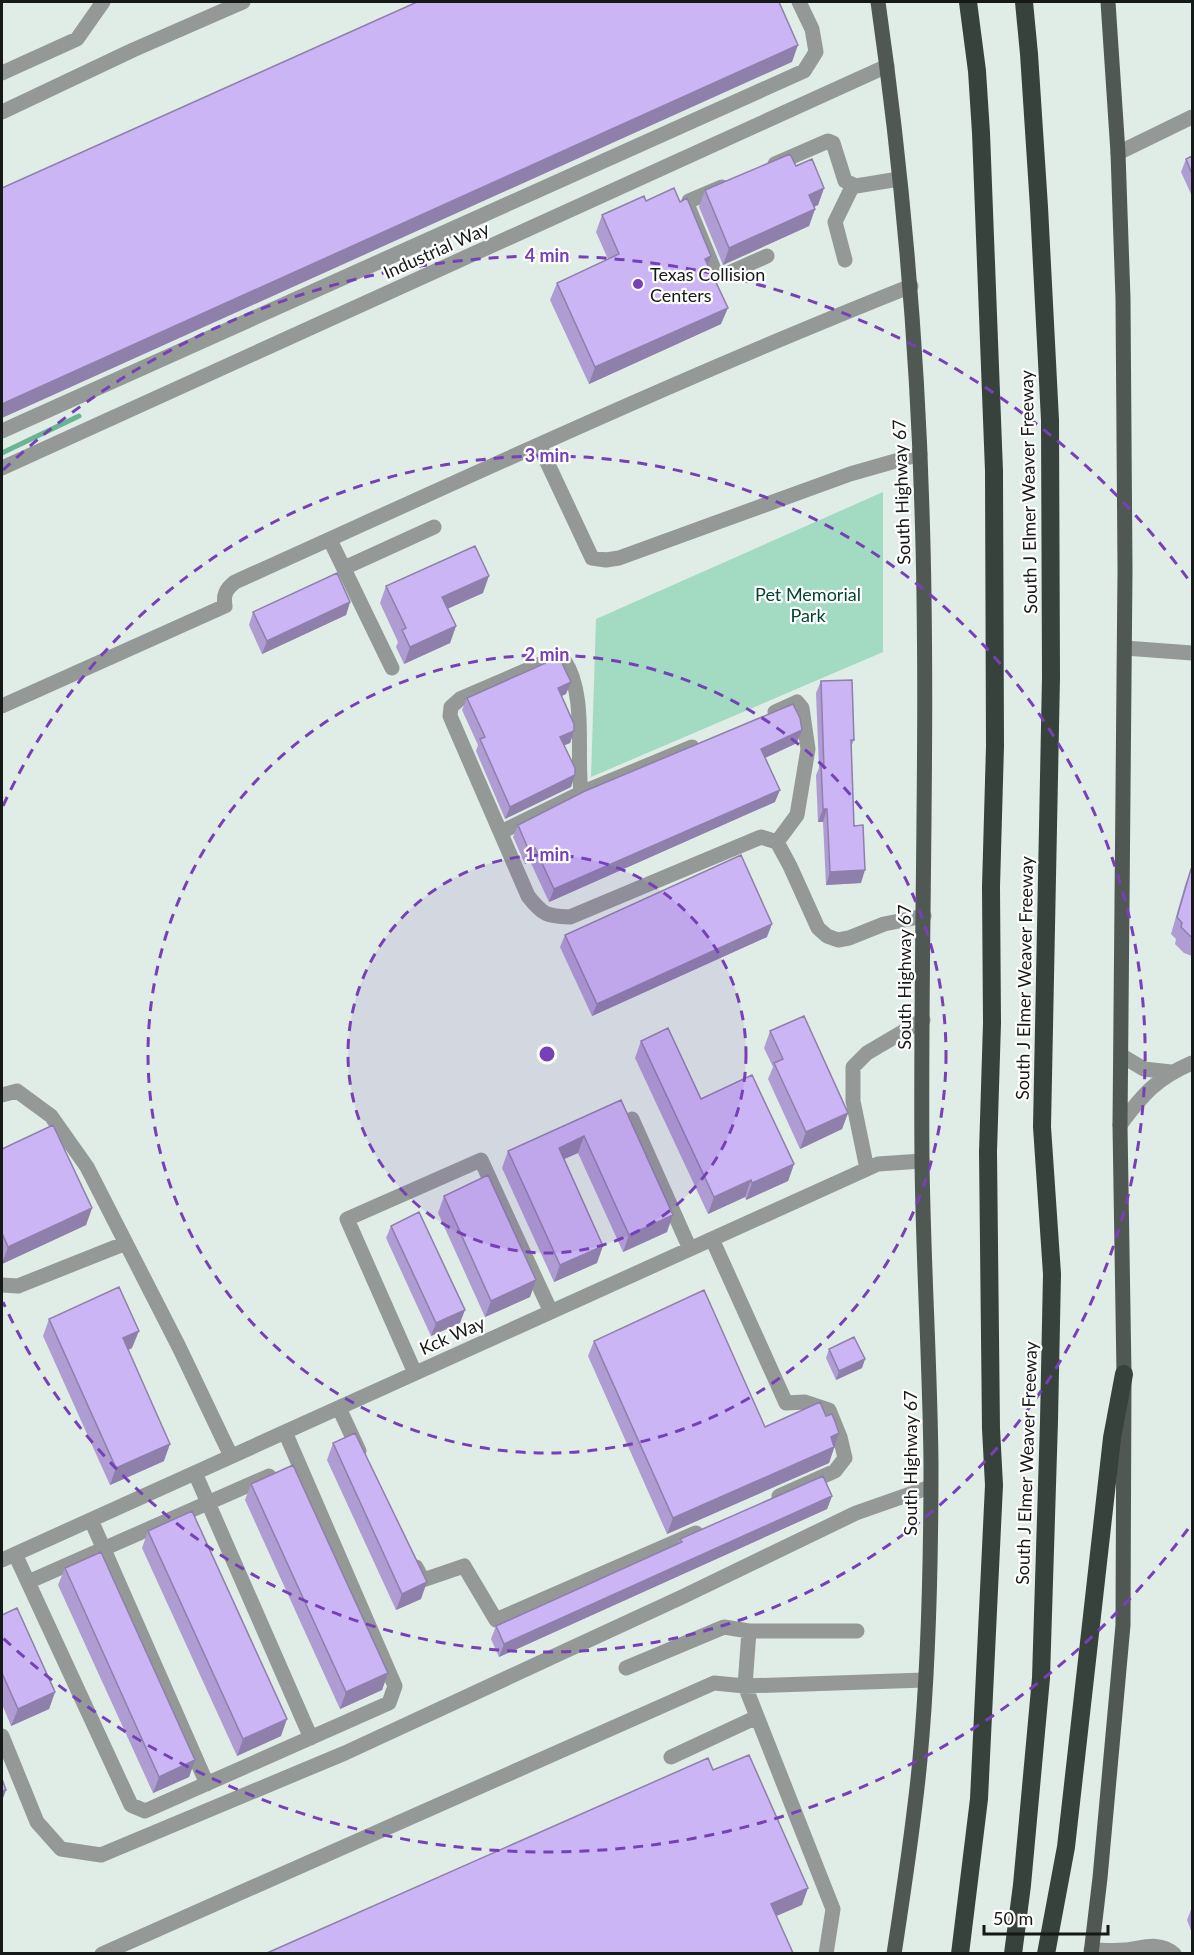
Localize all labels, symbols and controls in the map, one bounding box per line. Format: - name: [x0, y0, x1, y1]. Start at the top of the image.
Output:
- street label: Industrial Way: [380, 217, 493, 283]
- text: 4 min: [525, 244, 569, 266]
- place label: Texas Collision Centers: [650, 263, 765, 306]
- marker: Texas Collision Centers: [631, 277, 645, 291]
- street label: South J Elmer Weaver Freeway: [1015, 369, 1041, 614]
- street label: South Highway 67: [887, 419, 915, 565]
- text: 3 min: [525, 444, 569, 466]
- park label: Pet Memorial Park: [755, 583, 861, 626]
- text: 2 min: [525, 643, 569, 665]
- text: 1 min: [525, 843, 569, 865]
- street label: South J Elmer Weaver Freeway: [1011, 855, 1037, 1100]
- street label: South Highway 67: [893, 904, 915, 1050]
- centre of rings: [537, 1044, 557, 1064]
- street label: Kck Way: [416, 1311, 489, 1359]
- street label: South J Elmer Weaver Freeway: [1011, 1340, 1041, 1585]
- street label: South Highway 67: [899, 1390, 921, 1536]
- scale bar: [984, 1898, 1108, 1936]
- text: 50 m: [993, 1907, 1033, 1929]

